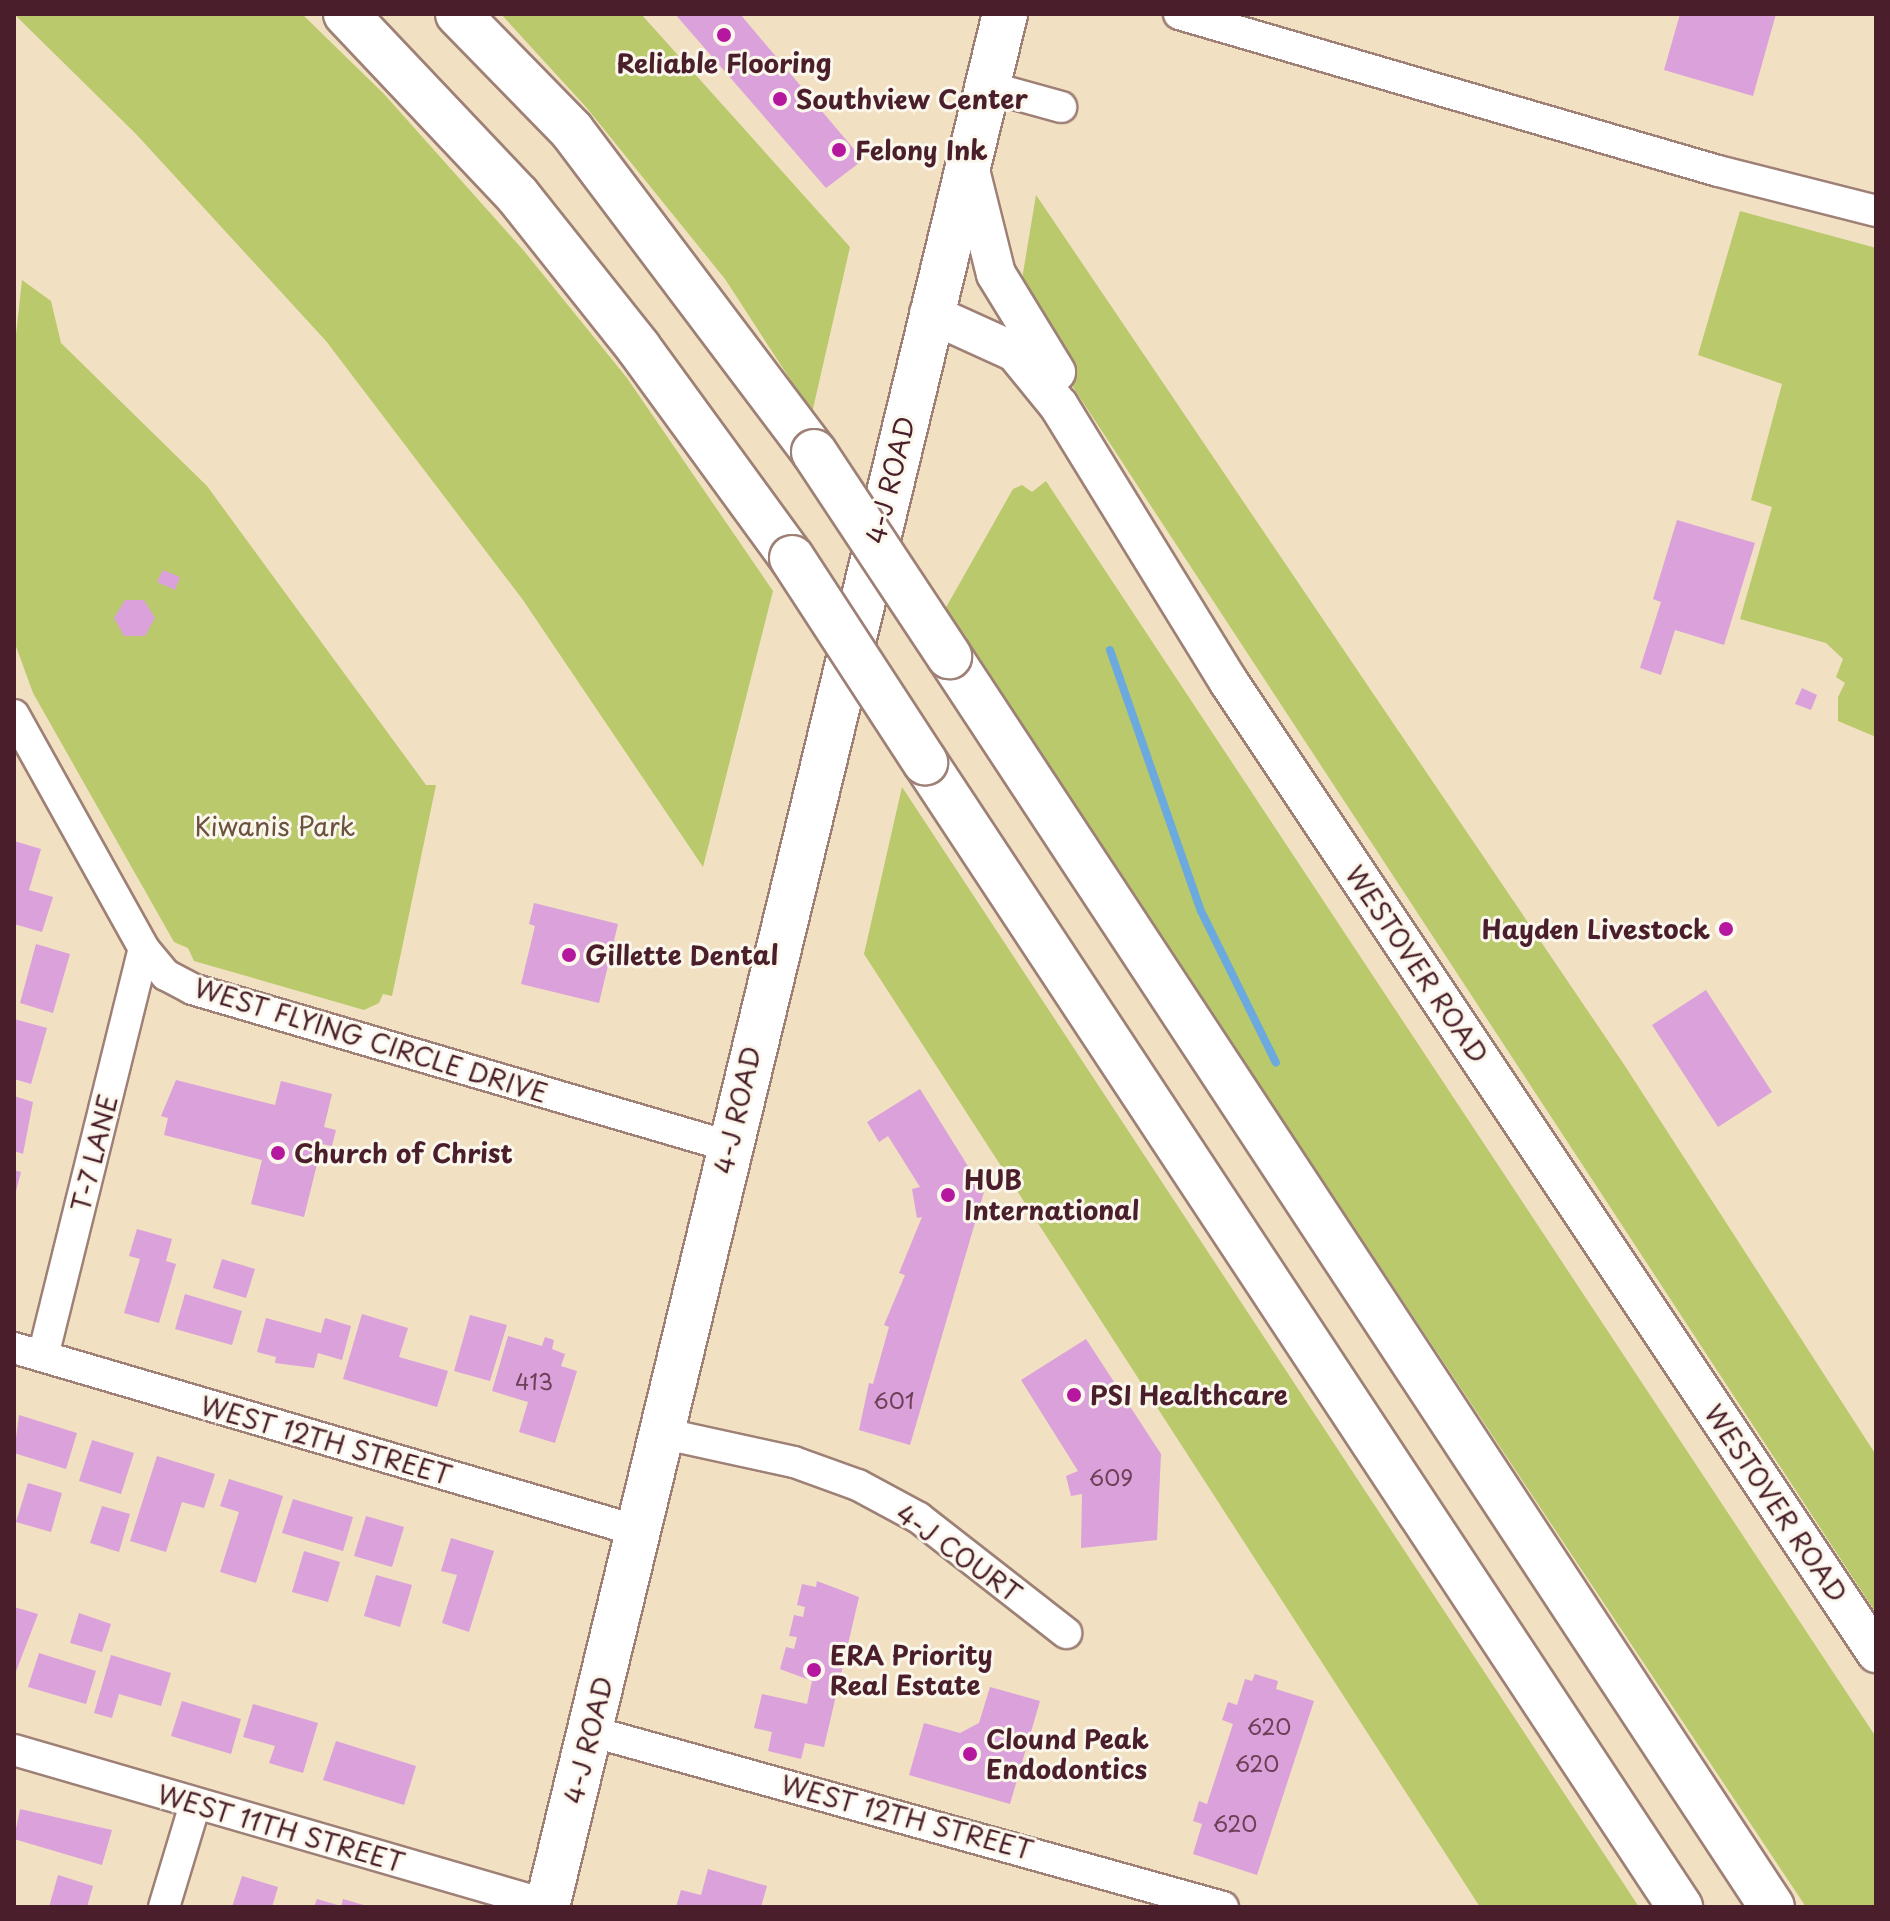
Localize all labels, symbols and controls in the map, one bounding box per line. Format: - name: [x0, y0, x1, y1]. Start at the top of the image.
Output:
- marker: Reliable Flooring: [715, 26, 733, 44]
- place label: Reliable Flooring: [616, 47, 832, 79]
- place label: Southview Center: [796, 83, 1029, 115]
- marker: Southview Center: [771, 90, 789, 108]
- place label: Felony Ink: [855, 134, 988, 166]
- marker: Felony Ink: [830, 141, 848, 159]
- street label: 4-J ROAD: [859, 412, 921, 548]
- park label: Kiwanis Park: [195, 810, 355, 842]
- street label: WESTOVER ROAD: [1339, 859, 1495, 1069]
- place label: Hayden Livestock: [1480, 913, 1710, 945]
- marker: Hayden Livestock: [1717, 920, 1735, 938]
- place label: Gillette Dental: [585, 939, 779, 971]
- marker: Gillette Dental: [560, 946, 578, 964]
- street label: WEST FLYING CIRCLE DRIVE: [188, 971, 554, 1109]
- street label: 4-J ROAD: [707, 1042, 767, 1178]
- street label: T-7 LANE: [64, 1090, 124, 1216]
- place label: Church of Christ: [294, 1137, 513, 1169]
- marker: Church of Christ: [269, 1144, 287, 1162]
- place label: HUB International: [964, 1164, 1139, 1226]
- marker: HUB International: [939, 1186, 957, 1204]
- house number: 413: [515, 1368, 553, 1394]
- place label: PSI Healthcare: [1090, 1379, 1289, 1411]
- marker: PSI Healthcare: [1065, 1386, 1083, 1404]
- house number: 601: [873, 1387, 915, 1413]
- street label: WEST 12TH STREET: [196, 1389, 456, 1491]
- street label: WESTOVER ROAD: [1698, 1398, 1854, 1608]
- house number: 609: [1089, 1464, 1133, 1490]
- street label: 4-J COURT: [890, 1497, 1028, 1609]
- place label: ERA Priority Real Estate: [830, 1639, 995, 1700]
- marker: ERA Priority Real Estate: [805, 1661, 823, 1679]
- street label: 4-J ROAD: [557, 1672, 619, 1808]
- house number: 620: [1247, 1713, 1291, 1739]
- place label: Clound Peak Endodontics: [986, 1723, 1149, 1784]
- marker: Clound Peak Endodontics: [961, 1745, 979, 1763]
- house number: 620: [1235, 1750, 1279, 1776]
- street label: WEST 12TH STREET: [777, 1768, 1037, 1866]
- street label: WEST 11TH STREET: [154, 1778, 408, 1878]
- house number: 620: [1213, 1810, 1257, 1836]

